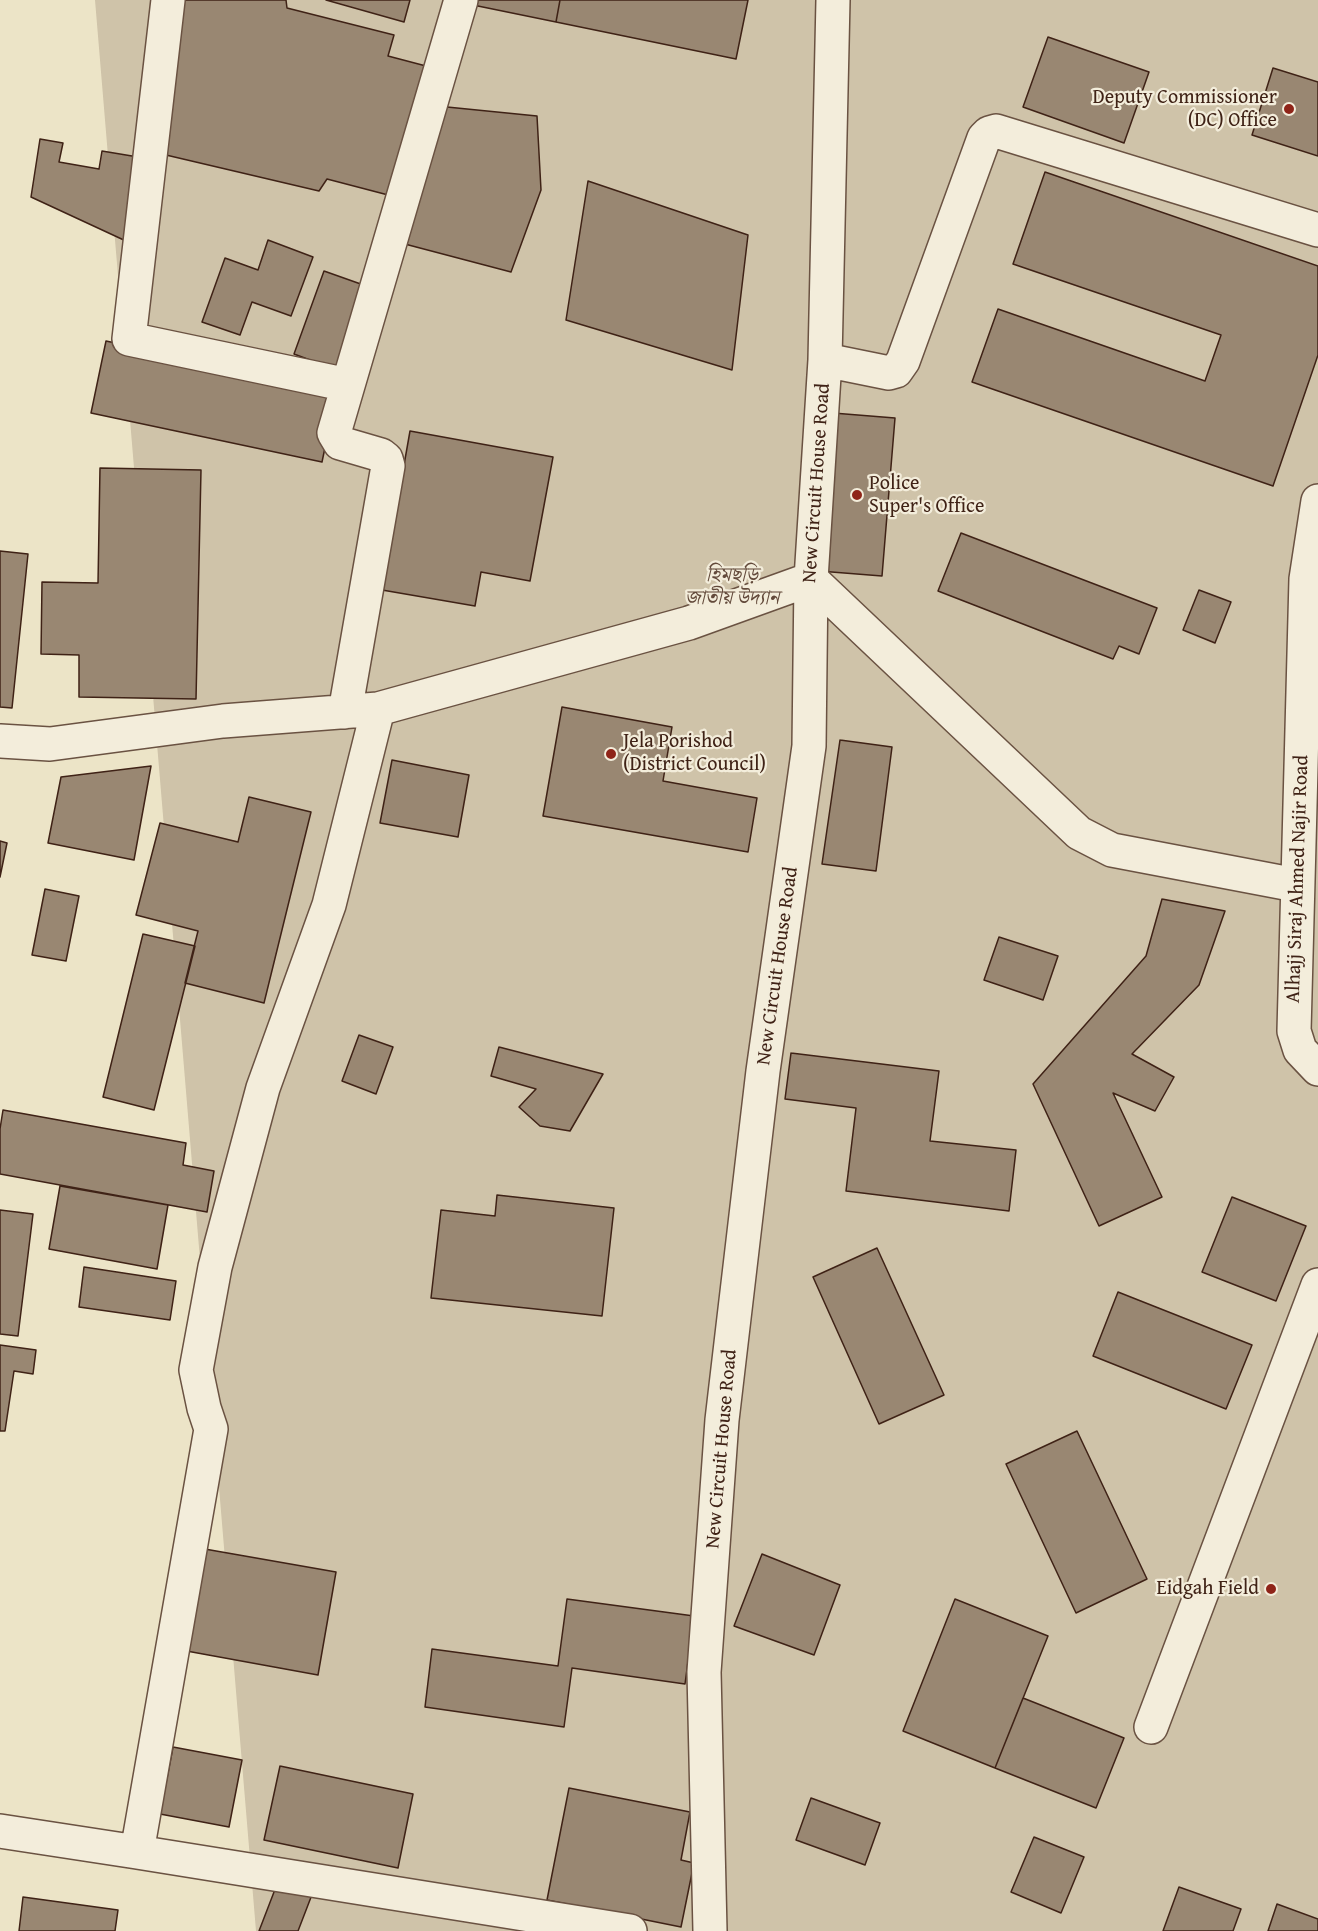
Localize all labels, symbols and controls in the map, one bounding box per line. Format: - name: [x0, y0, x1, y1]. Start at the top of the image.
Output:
- place label: Deputy Commissioner (DC) Office: [1093, 86, 1277, 133]
- marker: Deputy Commissioner (DC) Office: [1282, 102, 1296, 116]
- street label: New Circuit House Road: [798, 382, 836, 584]
- place label: Police Super's Office: [869, 472, 984, 519]
- marker: Police Super's Office: [850, 488, 864, 502]
- park label: হিমছড়ি জাতীয় উদ্যান: [685, 564, 779, 611]
- place label: Jela Porishod (District Council): [623, 730, 766, 777]
- marker: Jela Porishod (District Council): [604, 747, 618, 761]
- street label: Alhajj Siraj Ahmed Najir Road: [1282, 754, 1314, 1004]
- street label: New Circuit House Road: [752, 865, 804, 1067]
- street label: New Circuit House Road: [701, 1348, 743, 1550]
- place label: Eidgah Field: [1157, 1577, 1259, 1601]
- marker: Eidgah Field: [1264, 1582, 1278, 1596]

